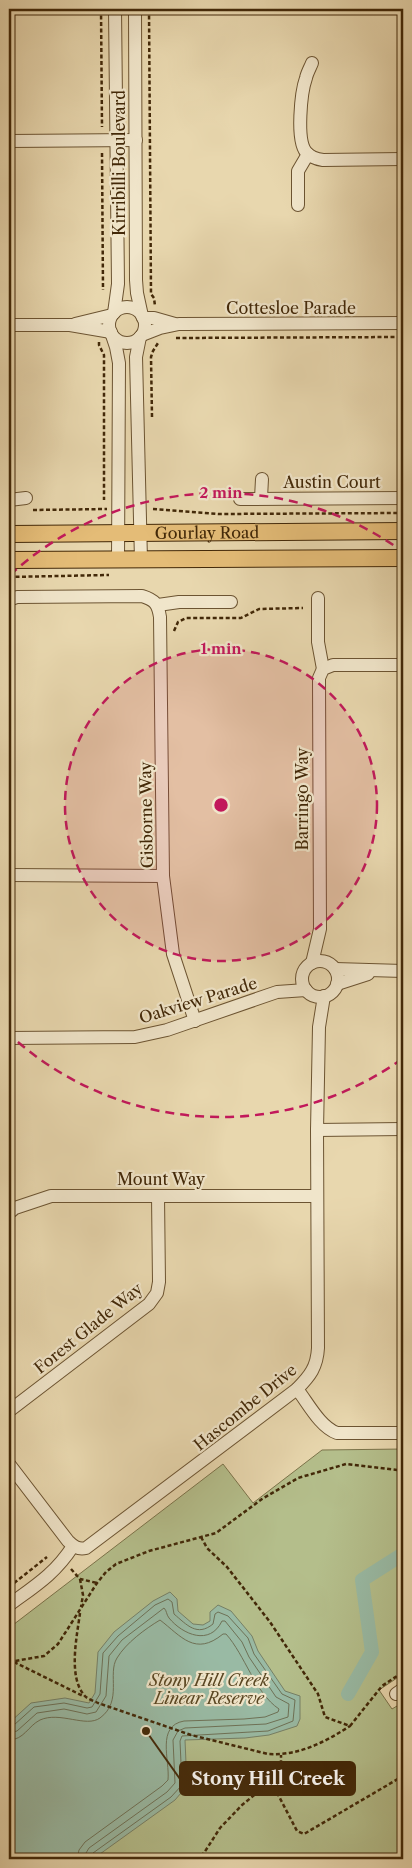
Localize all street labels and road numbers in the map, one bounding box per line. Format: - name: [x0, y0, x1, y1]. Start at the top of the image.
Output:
- street label: Kirribilli Boulevard: [109, 90, 129, 236]
- street label: Cottesloe Parade: [226, 298, 356, 318]
- street label: Austin Court: [282, 472, 381, 492]
- street label: Gourlay Road: [155, 522, 260, 543]
- street label: Barringo Way: [292, 746, 312, 850]
- street label: Gisborne Way: [135, 760, 157, 868]
- street label: Oakview Parade: [137, 973, 260, 1027]
- street label: Mount Way: [117, 1169, 206, 1189]
- street label: Forest Glade Way: [30, 1278, 147, 1378]
- street label: Hascombe Drive: [190, 1359, 300, 1455]

